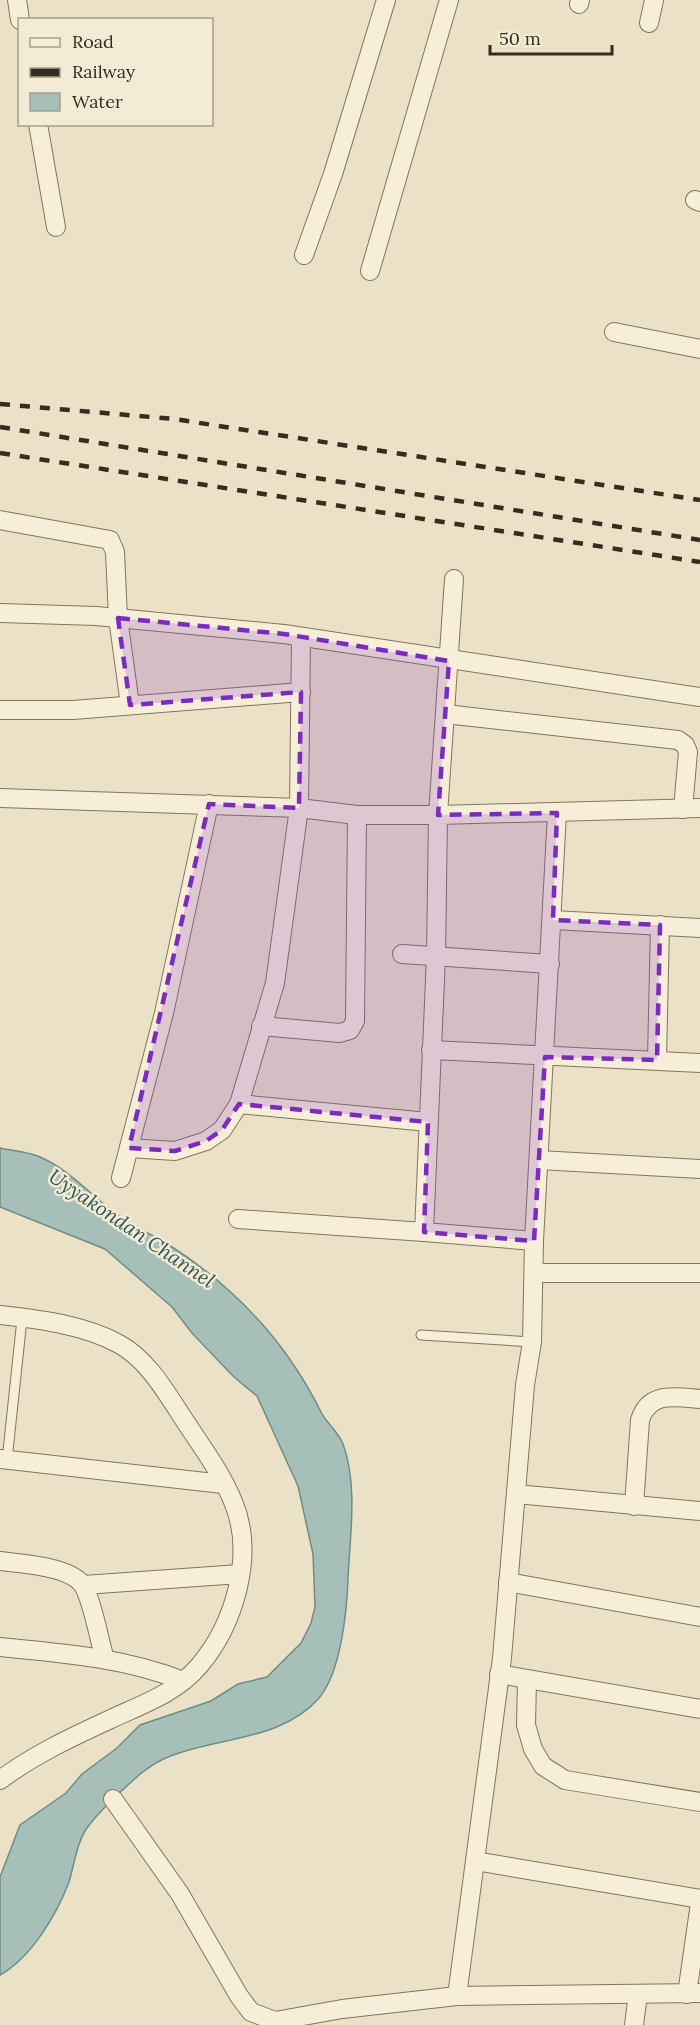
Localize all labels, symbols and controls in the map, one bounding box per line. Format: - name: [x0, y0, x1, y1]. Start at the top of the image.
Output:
- legend: [18, 18, 213, 126]
- scale bar: [490, 18, 612, 56]
- text: 50 m: [499, 27, 541, 50]
- text: Road: [72, 30, 114, 53]
- text: Railway: [72, 60, 136, 83]
- text: Water: [72, 90, 123, 113]
- water label: Uyyakondan Channel: [44, 1163, 220, 1293]

